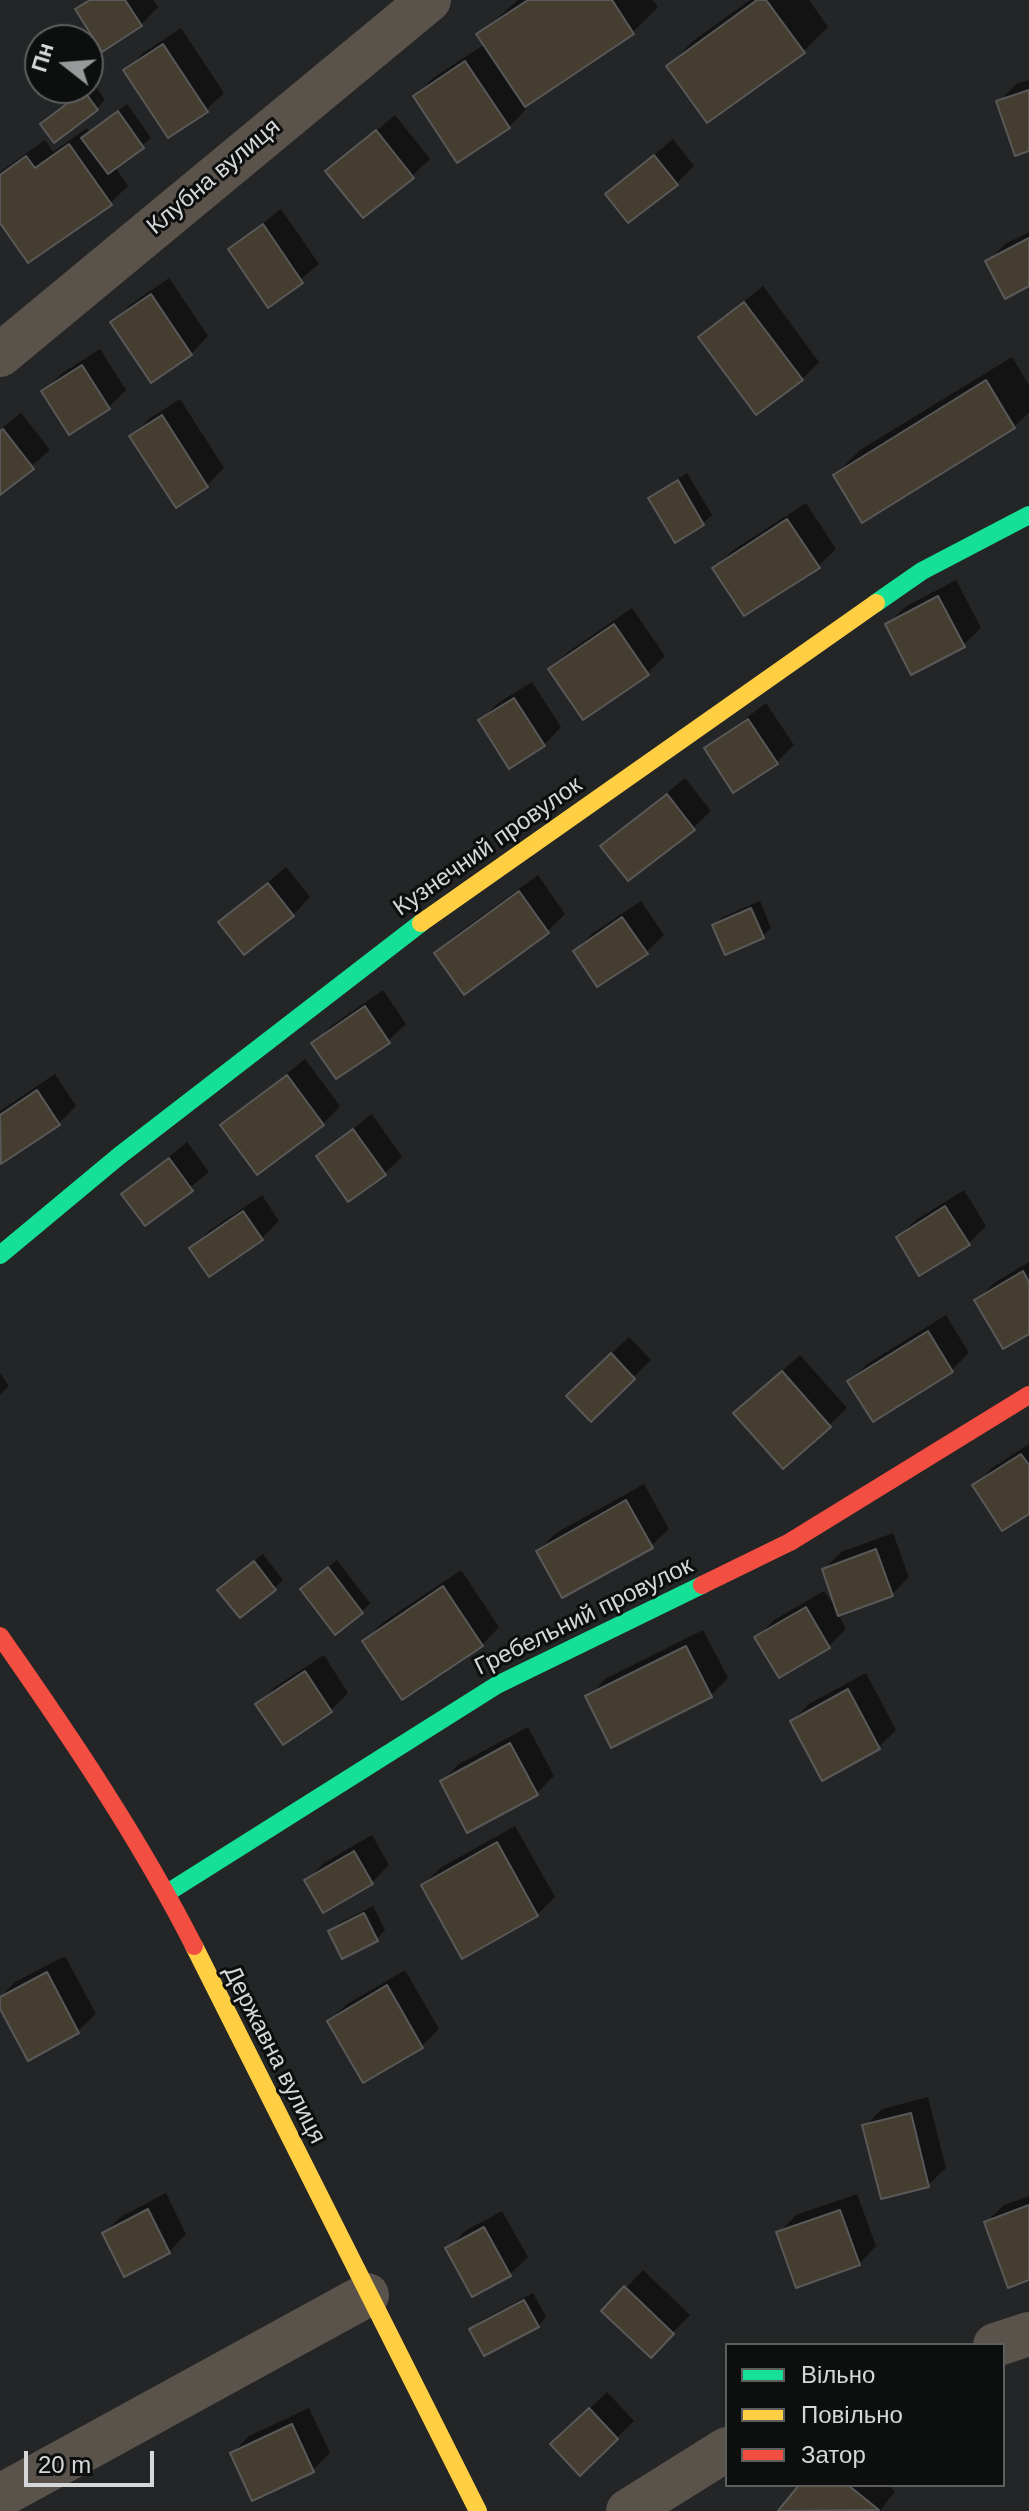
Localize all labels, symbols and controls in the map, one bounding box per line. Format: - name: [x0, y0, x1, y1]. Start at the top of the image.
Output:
- north arrow: [24, 24, 104, 104]
- text: Пн: [26, 40, 59, 75]
- street label: Клубна вулиця: [142, 113, 286, 241]
- street label: Кузнечний провулок: [388, 771, 588, 923]
- street label: Гребельний провулок: [470, 1552, 698, 1682]
- street label: Державна вулиця: [217, 1961, 331, 2149]
- legend: [725, 2343, 1005, 2487]
- text: Вільно: [801, 2361, 875, 2388]
- text: Повільно: [801, 2401, 903, 2428]
- scale bar: [28, 2435, 158, 2485]
- text: Затор: [801, 2441, 866, 2468]
- text: 20 m: [38, 2451, 91, 2478]

